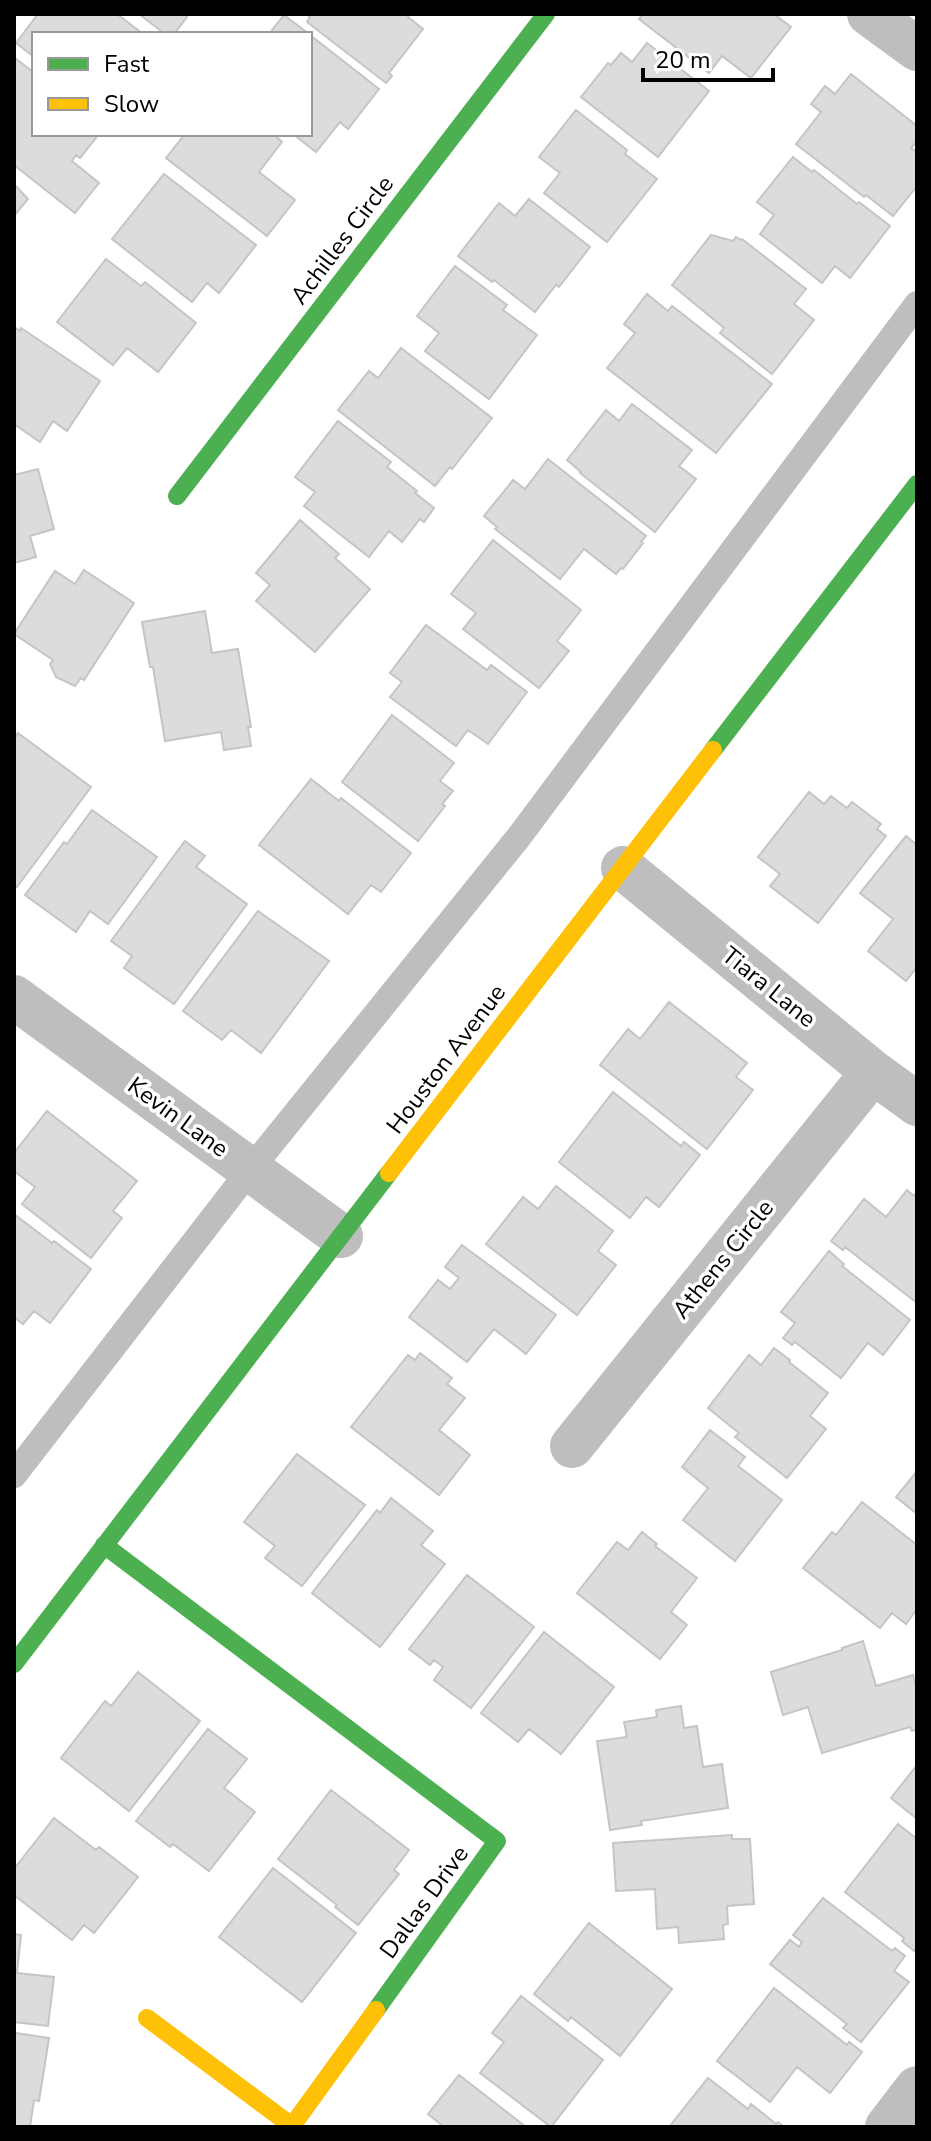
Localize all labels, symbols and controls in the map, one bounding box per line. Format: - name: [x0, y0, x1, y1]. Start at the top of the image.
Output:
- legend: [32, 32, 312, 136]
- scale bar: [643, 32, 773, 82]
- text: 20 m: [655, 44, 711, 76]
- text: Fast: [104, 48, 150, 80]
- text: Slow: [104, 88, 159, 120]
- street label: Achilles Circle: [283, 169, 401, 311]
- street label: Tiara Lane: [715, 939, 823, 1035]
- street label: Houston Avenue: [379, 978, 513, 1140]
- street label: Kevin Lane: [121, 1070, 235, 1164]
- street label: Athens Circle: [665, 1193, 781, 1325]
- street label: Dallas Drive: [372, 1839, 476, 1965]

